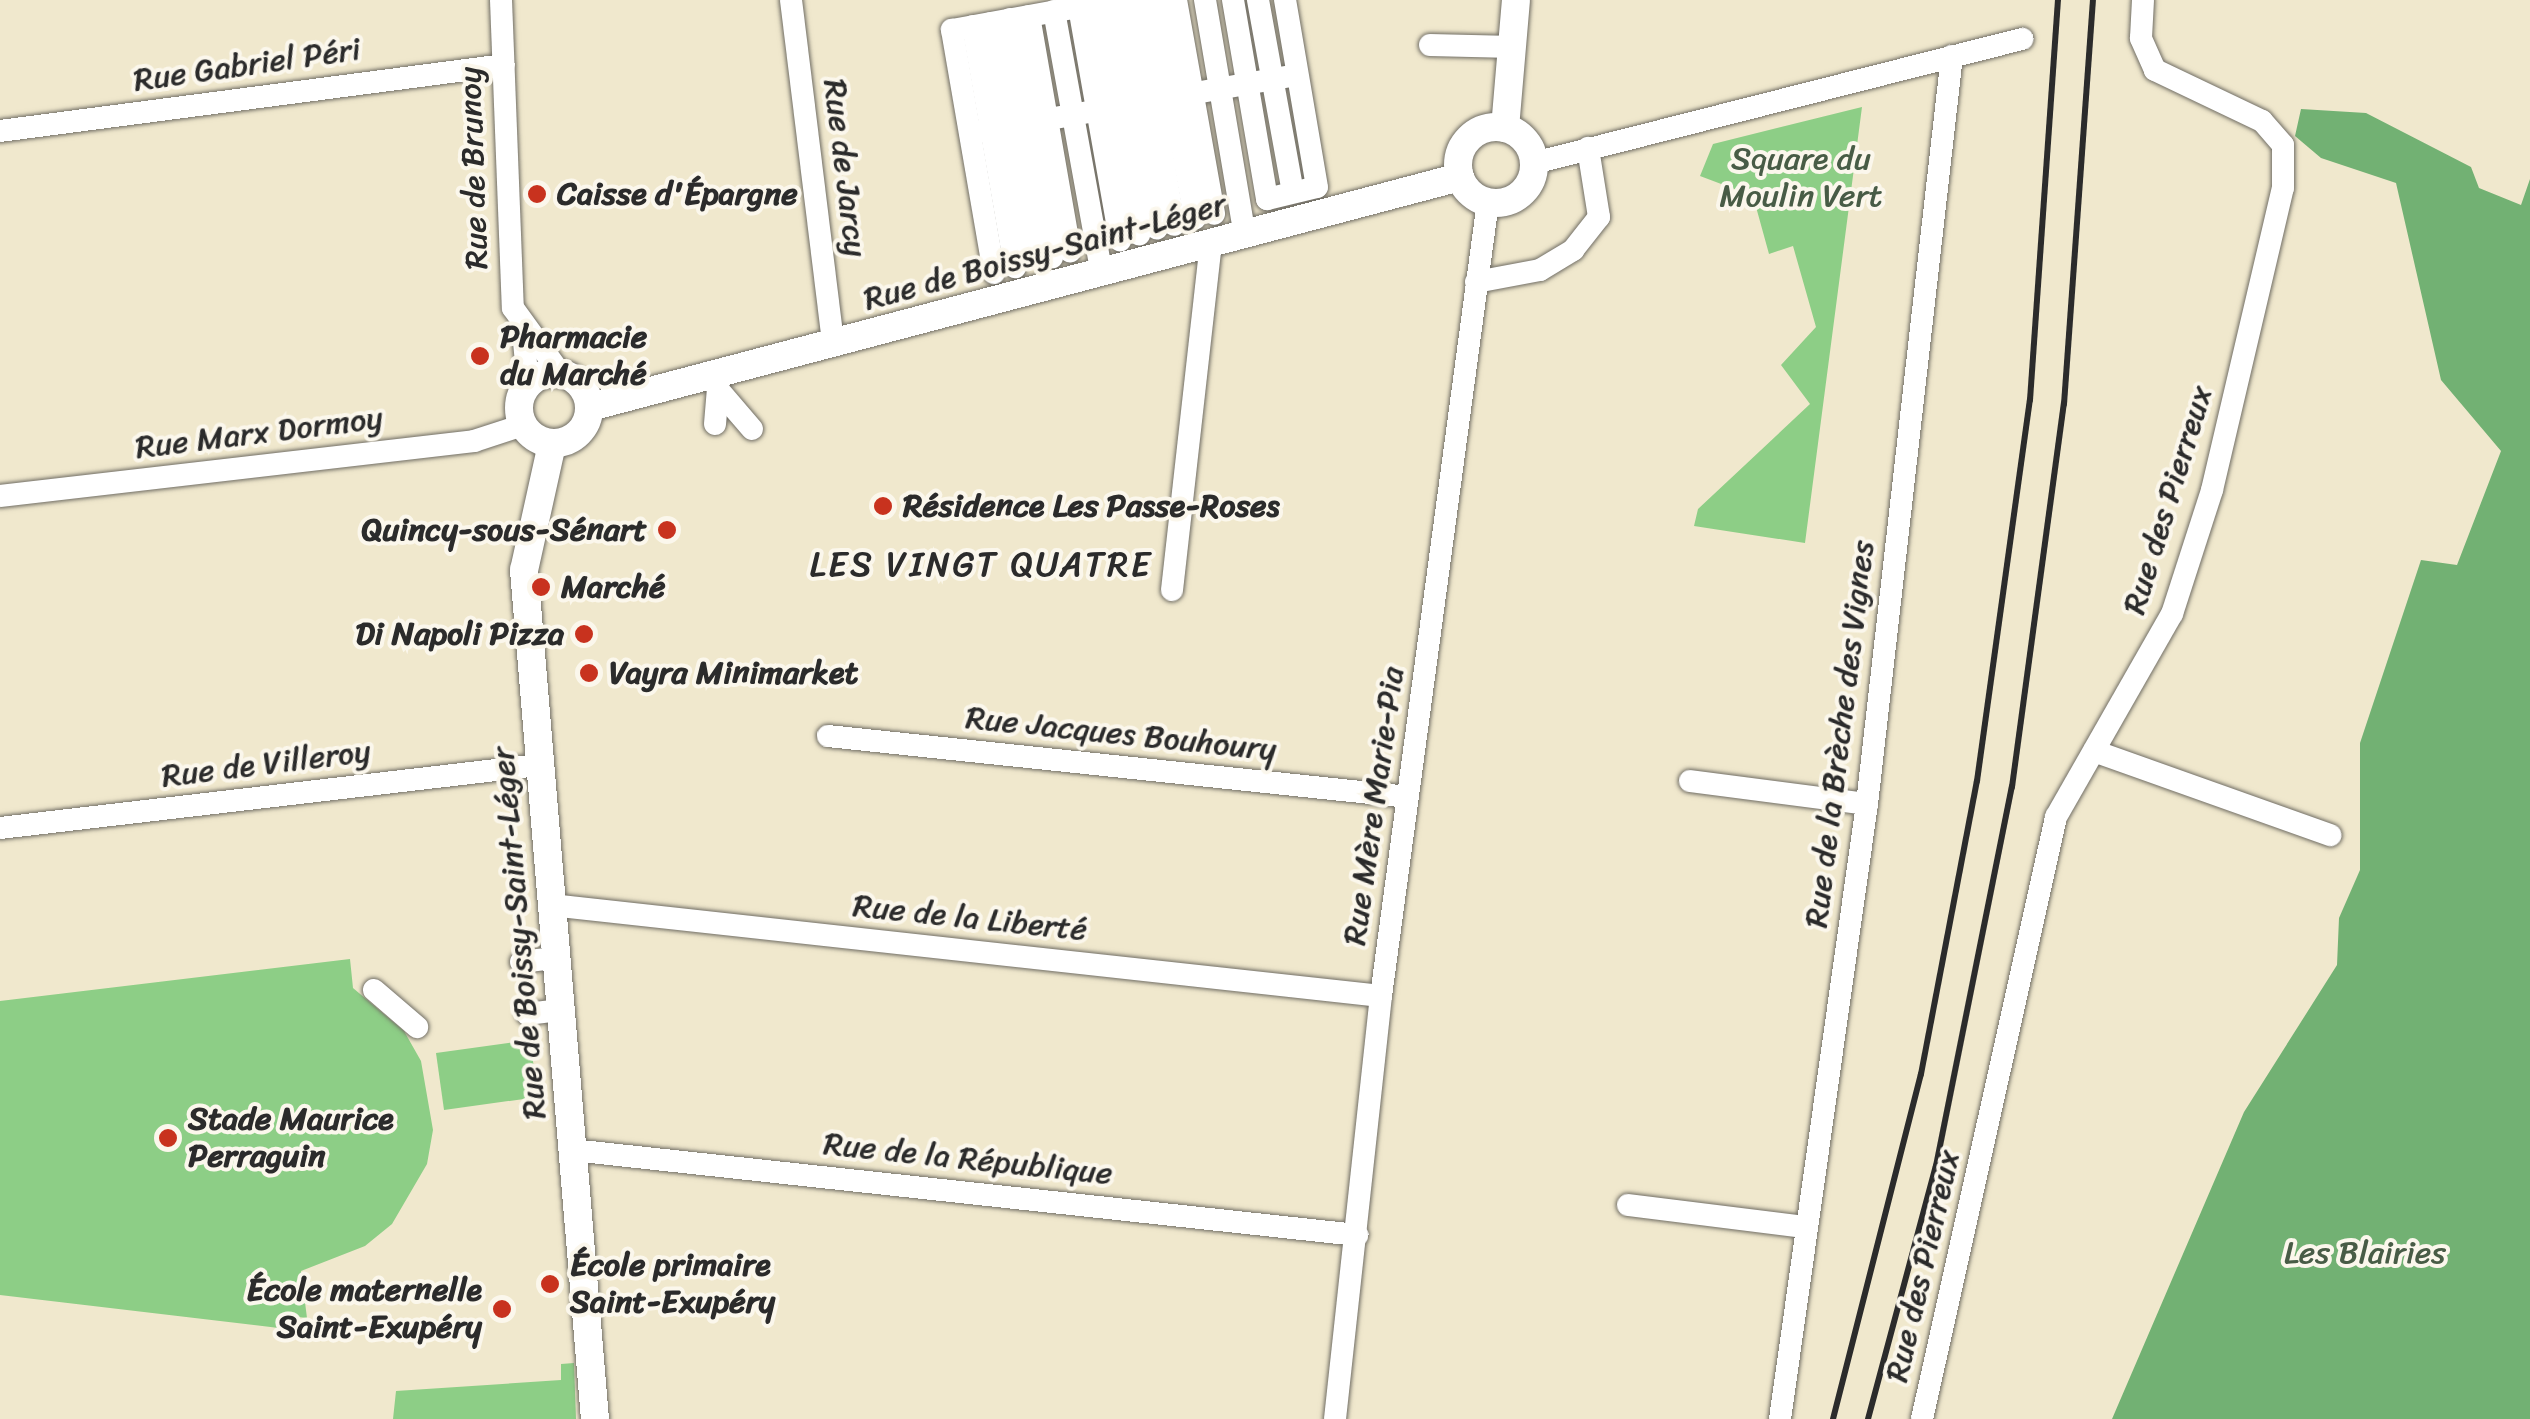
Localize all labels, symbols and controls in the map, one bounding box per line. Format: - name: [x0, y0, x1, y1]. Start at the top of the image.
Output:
- street label: Rue Gabriel Péri: [132, 30, 362, 100]
- street label: Rue de Brunoy: [451, 66, 497, 270]
- street label: Rue de Jarcy: [815, 77, 875, 259]
- park label: Square du Moulin Vert: [1719, 141, 1883, 216]
- place label: Caisse d'Épargne: [557, 175, 798, 213]
- marker: Caisse d'Épargne: [526, 183, 548, 205]
- street label: Rue de Boissy-Saint-Léger: [858, 185, 1232, 319]
- place label: Pharmacie du Marché: [500, 319, 647, 394]
- marker: Pharmacie du Marché: [469, 345, 491, 367]
- street label: Rue des Pierreux: [2115, 381, 2221, 619]
- street label: Rue Marx Dormoy: [134, 399, 384, 467]
- place label: Résidence Les Passe-Roses: [903, 487, 1283, 525]
- marker: Résidence Les Passe-Roses: [872, 495, 894, 517]
- place label: Quincy-sous-Sénart: [361, 511, 647, 549]
- marker: Quincy-sous-Sénart: [656, 519, 678, 541]
- street label: Rue de la Brèche des Vignes: [1797, 538, 1883, 930]
- district label: LES VINGT QUATRE: [810, 543, 1152, 585]
- place label: Marché: [561, 568, 665, 606]
- marker: Marché: [530, 576, 552, 598]
- place label: Di Napoli Pizza: [355, 615, 564, 653]
- marker: Di Napoli Pizza: [573, 623, 595, 645]
- place label: Vayra Minimarket: [609, 654, 858, 692]
- marker: Vayra Minimarket: [578, 662, 600, 684]
- street label: Rue Mère Marie-Pia: [1336, 665, 1412, 947]
- street label: Rue Jacques Bouhoury: [964, 699, 1278, 769]
- street label: Rue de Villeroy: [159, 732, 373, 796]
- street label: Rue de Boissy-Saint-Léger: [483, 744, 555, 1122]
- street label: Rue de la Liberté: [850, 887, 1090, 949]
- place label: Stade Maurice Perraguin: [188, 1101, 393, 1176]
- street label: Rue de la République: [821, 1125, 1115, 1193]
- marker: Stade Maurice Perraguin: [157, 1127, 179, 1149]
- street label: Rue des Pierreux: [1878, 1146, 1968, 1386]
- park label: Les Blairies: [2285, 1234, 2445, 1272]
- place label: École primaire Saint-Exupéry: [570, 1247, 775, 1322]
- place label: École maternelle Saint-Exupéry: [247, 1272, 482, 1347]
- marker: École primaire Saint-Exupéry: [539, 1273, 561, 1295]
- marker: École maternelle Saint-Exupéry: [491, 1298, 513, 1320]

